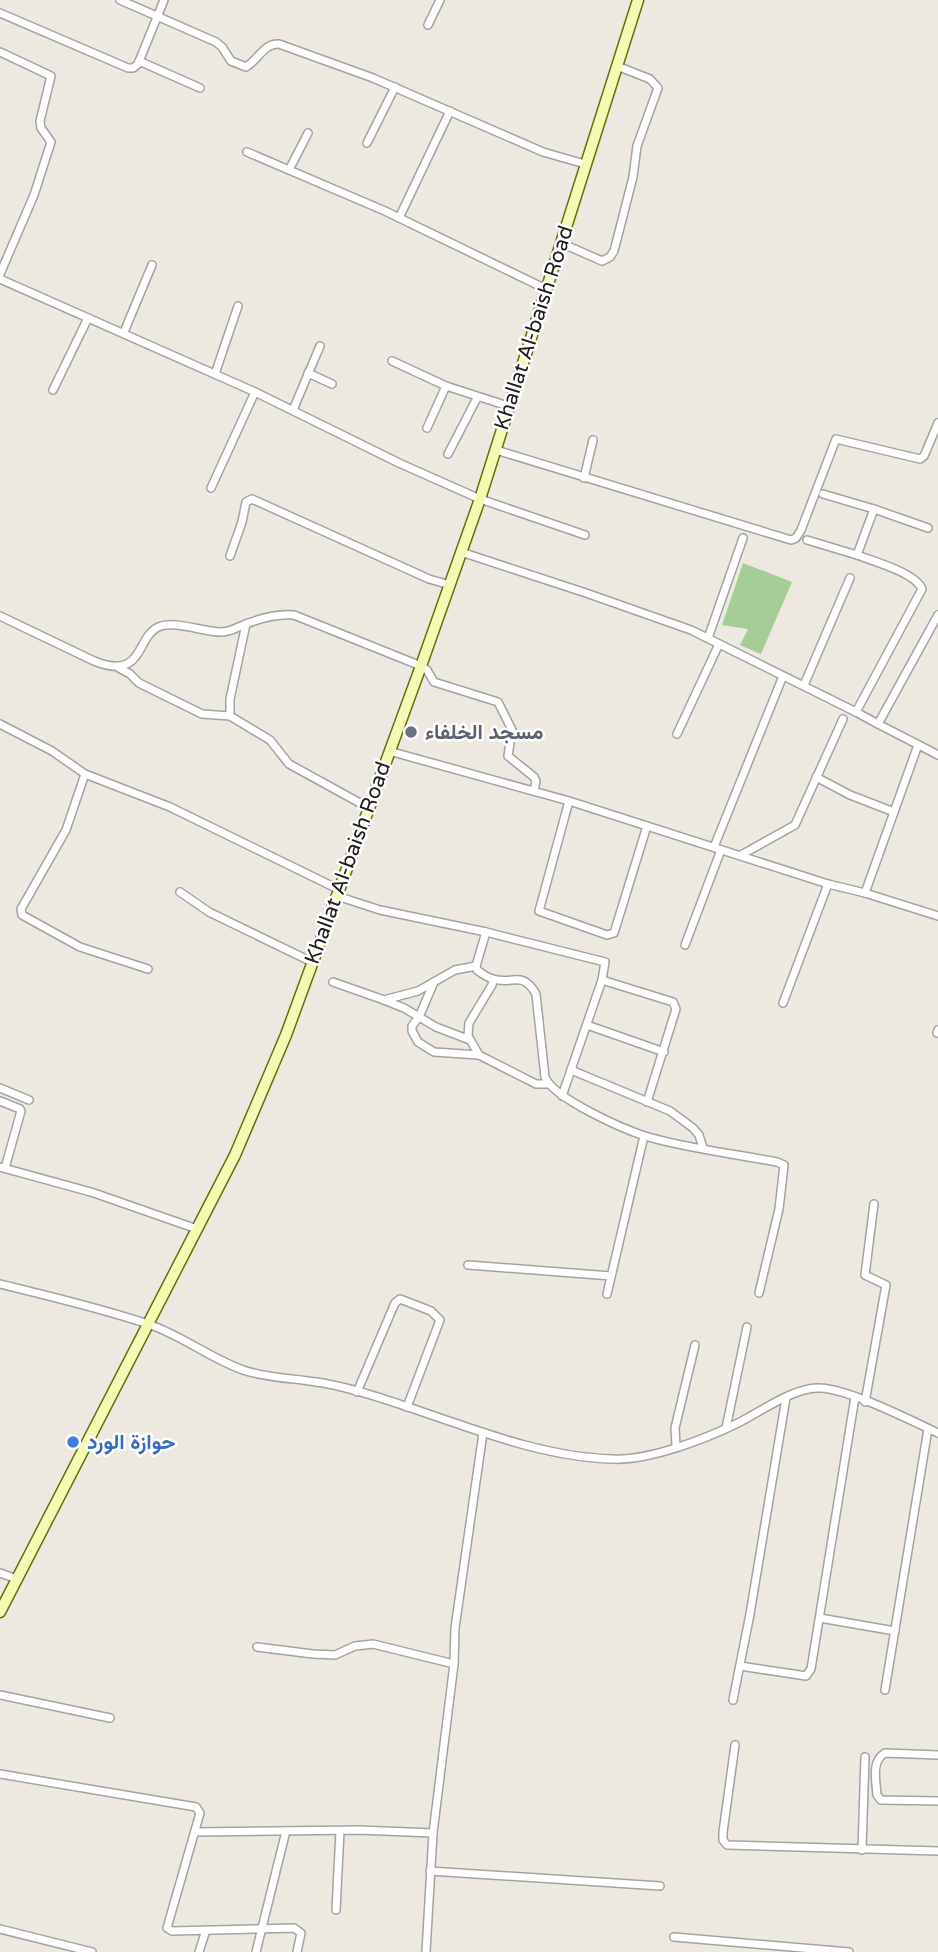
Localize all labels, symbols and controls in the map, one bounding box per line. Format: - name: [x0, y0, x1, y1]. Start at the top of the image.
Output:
- street label: Khallat Al-baish Road: [489, 223, 579, 433]
- place label: مسجد الخلفاء: [425, 720, 543, 745]
- marker: مسجد الخلفاء: [403, 724, 419, 740]
- street label: Khallat Al-baish Road: [300, 758, 396, 968]
- place label: حوازة الورد: [87, 1430, 176, 1455]
- marker: حوازة الورد: [65, 1434, 81, 1450]

